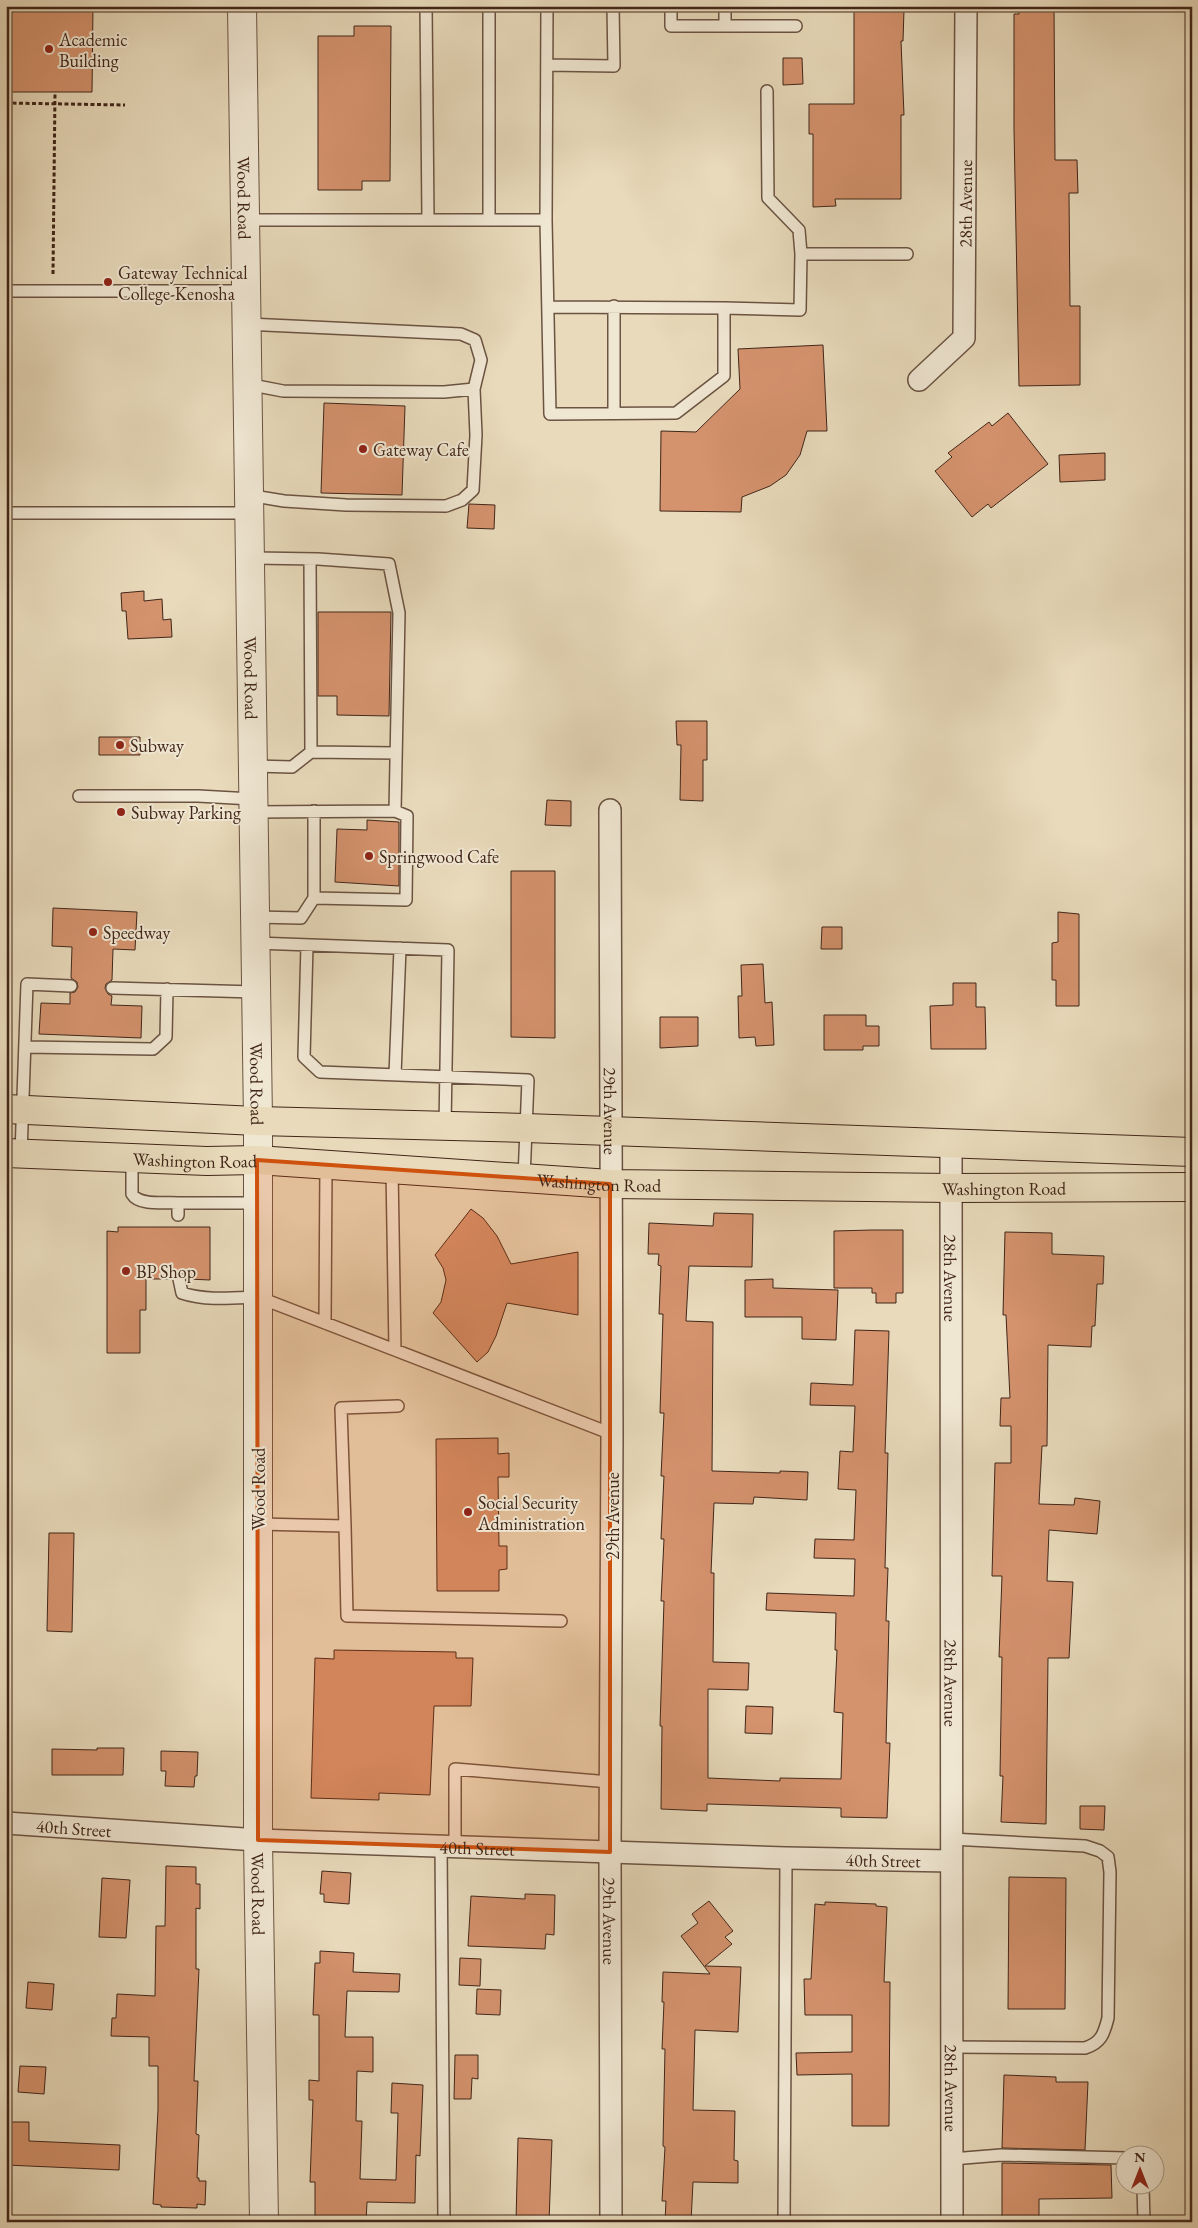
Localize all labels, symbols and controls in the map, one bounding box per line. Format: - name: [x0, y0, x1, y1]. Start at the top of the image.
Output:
- place label: Academic Building: [58, 28, 128, 72]
- marker: Academic Building: [43, 43, 55, 55]
- street label: Wood Road: [233, 156, 257, 241]
- street label: 28th Avenue: [953, 160, 977, 247]
- place label: Gateway Technical College-Kenosha: [118, 261, 248, 305]
- marker: Gateway Technical College-Kenosha: [102, 276, 114, 288]
- place label: Gateway Cafe: [373, 438, 469, 461]
- marker: Gateway Cafe: [357, 443, 369, 455]
- street label: Wood Road: [240, 636, 264, 720]
- place label: Subway: [130, 734, 184, 757]
- marker: Subway: [114, 739, 126, 751]
- place label: Subway Parking: [131, 801, 241, 824]
- marker: Subway Parking: [115, 806, 127, 818]
- place label: Springwood Cafe: [379, 845, 499, 868]
- marker: Springwood Cafe: [363, 850, 375, 862]
- place label: Speedway: [103, 921, 171, 944]
- marker: Speedway: [87, 926, 99, 938]
- street label: Wood Road: [245, 1042, 270, 1126]
- street label: 29th Avenue: [599, 1067, 623, 1155]
- street label: Washington Road: [132, 1147, 258, 1173]
- street label: Washington Road: [536, 1168, 662, 1196]
- street label: Washington Road: [942, 1176, 1067, 1200]
- street label: 28th Avenue: [940, 1234, 963, 1322]
- place label: BP Shop: [136, 1260, 196, 1283]
- marker: BP Shop: [120, 1265, 132, 1277]
- street label: Wood Road: [247, 1447, 270, 1530]
- street label: 29th Avenue: [601, 1472, 624, 1560]
- place label: Social Security Administration: [477, 1491, 586, 1535]
- marker: Social Security Administration: [462, 1506, 474, 1518]
- street label: 28th Avenue: [940, 1639, 963, 1727]
- street label: 40th Street: [35, 1814, 113, 1842]
- street label: 40th Street: [439, 1835, 516, 1860]
- street label: 40th Street: [845, 1848, 921, 1872]
- street label: Wood Road: [247, 1852, 271, 1936]
- street label: 29th Avenue: [599, 1877, 622, 1965]
- street label: 28th Avenue: [940, 2044, 963, 2132]
- north arrow: [1116, 2146, 1166, 2196]
- text: N: [1134, 2148, 1146, 2166]

